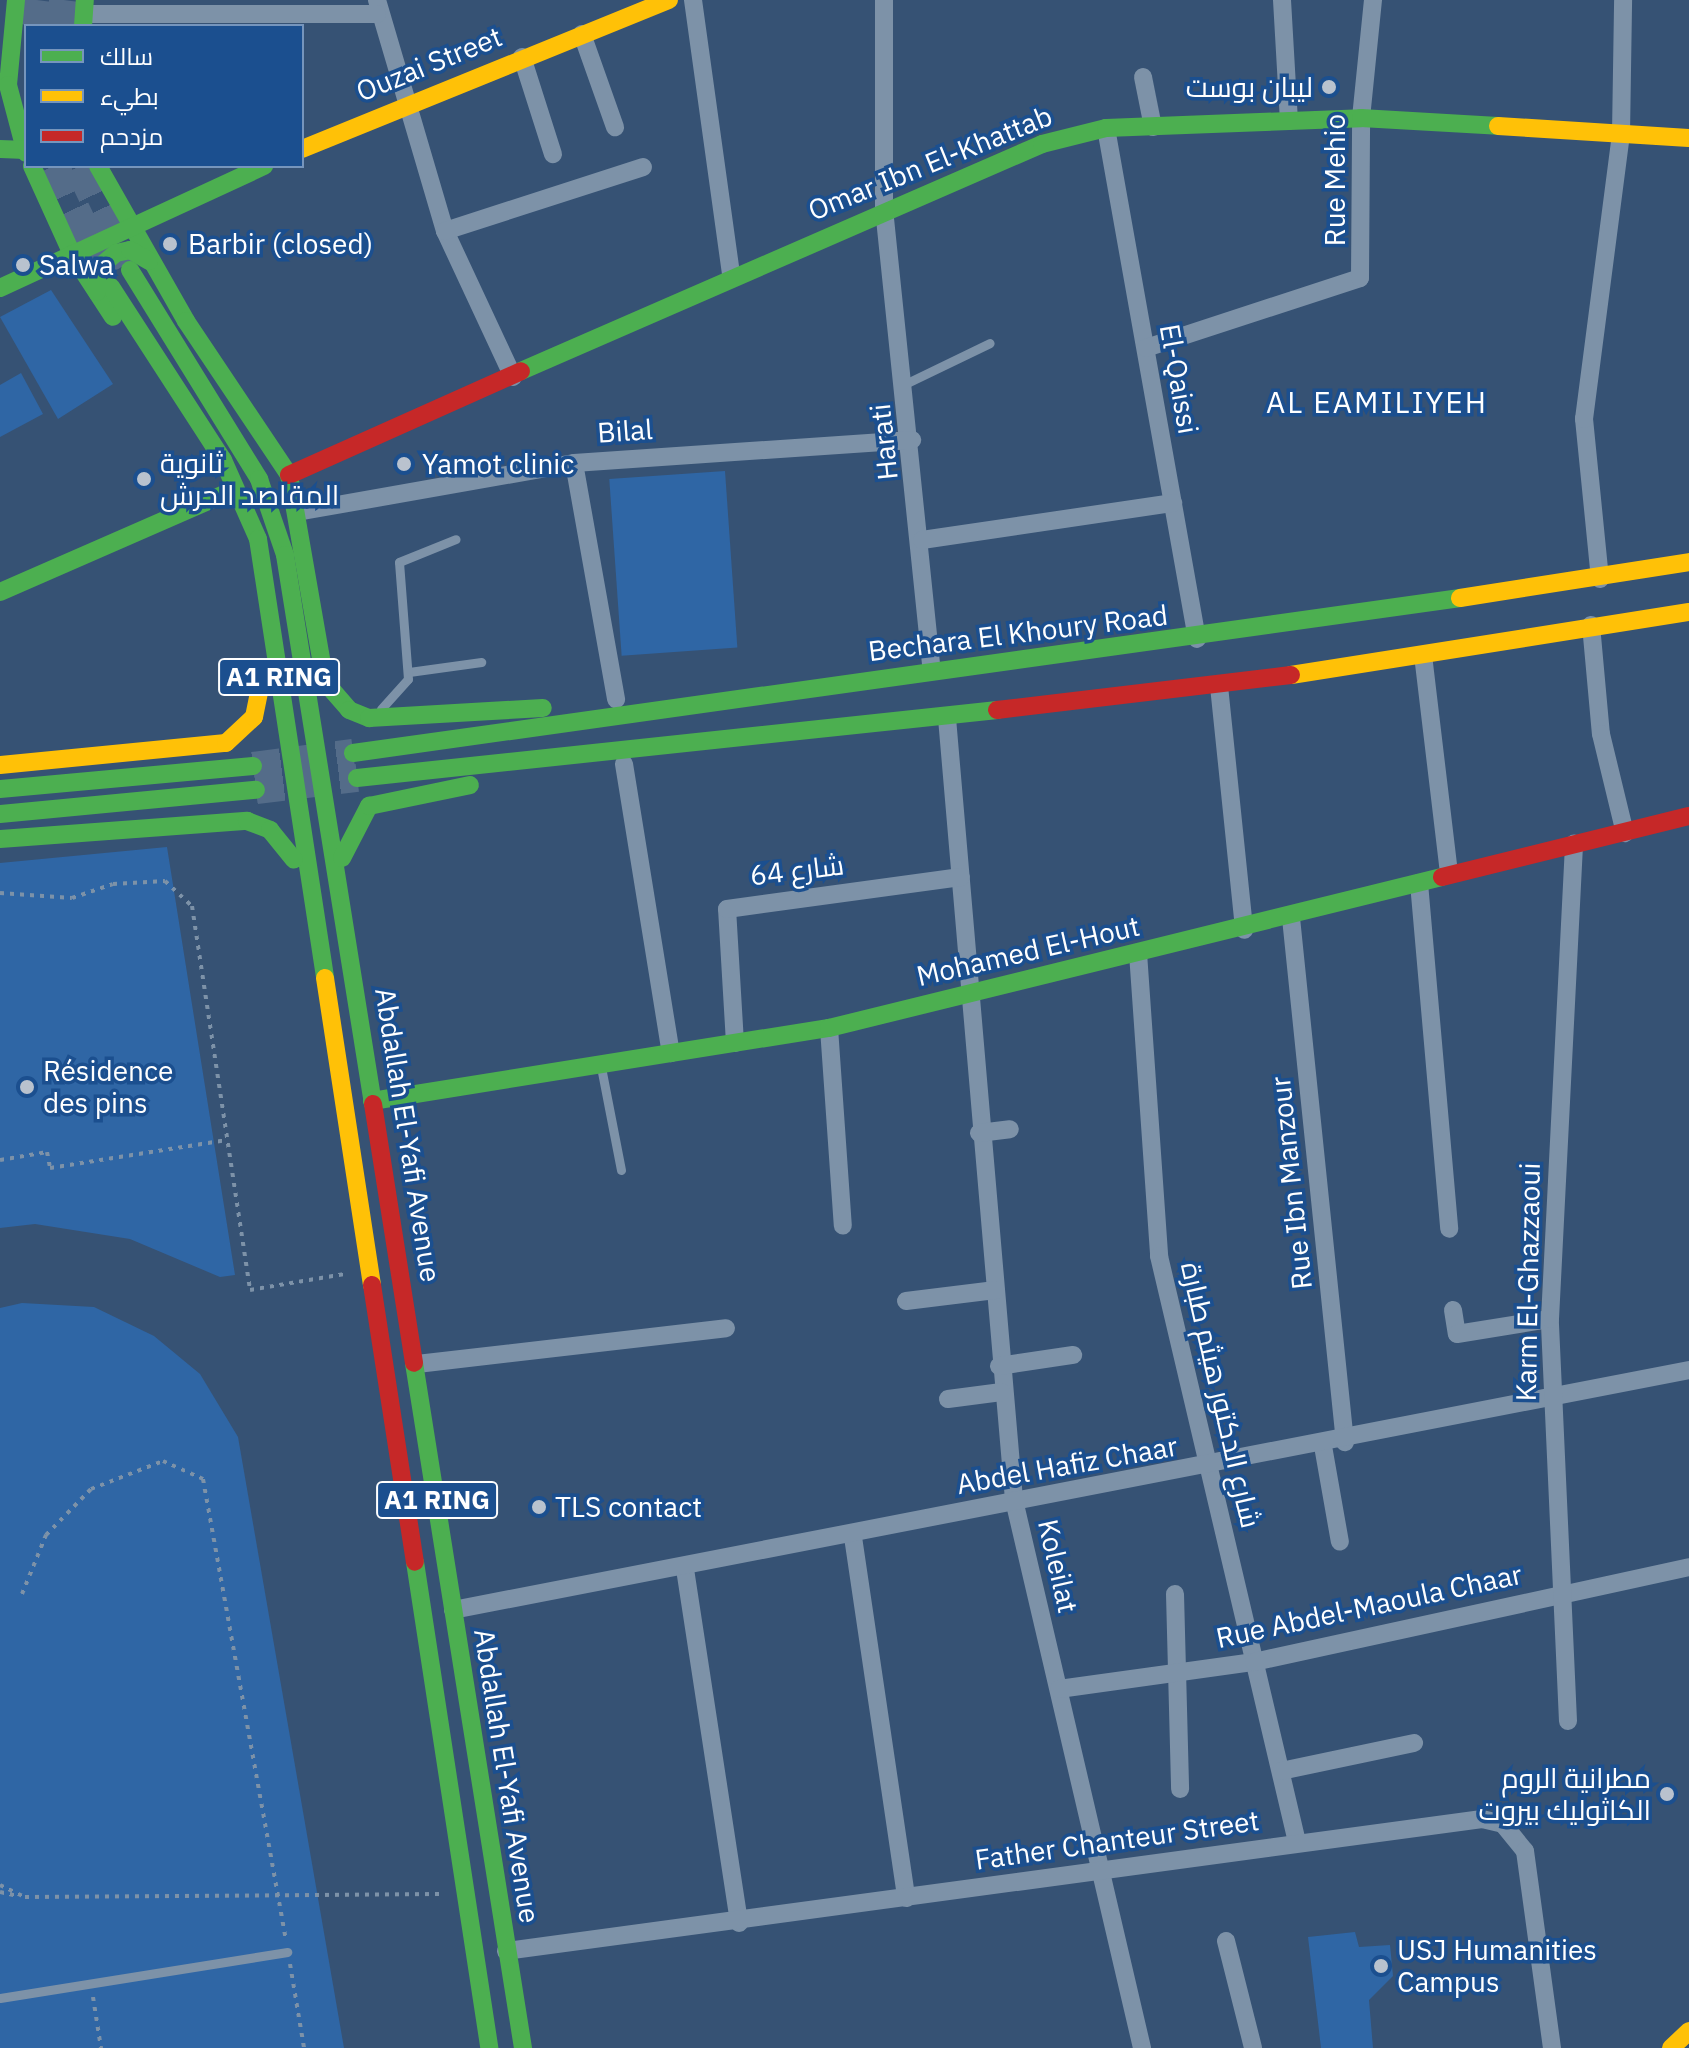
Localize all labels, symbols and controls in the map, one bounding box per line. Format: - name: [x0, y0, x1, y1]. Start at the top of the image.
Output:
- street label: Ouzai Street: [351, 20, 507, 108]
- legend: [24, 24, 304, 168]
- text: سالك: [100, 40, 153, 72]
- place label: ليبان بوست: [1186, 70, 1313, 104]
- marker: ليبان بوست: [1320, 78, 1338, 96]
- text: بطيء: [100, 80, 159, 112]
- street label: Omar Ibn El-Khattab: [803, 99, 1057, 227]
- street label: Rue Mehio: [1318, 114, 1352, 246]
- text: مزدحم: [100, 120, 163, 152]
- place label: Barbir (closed): [188, 227, 373, 261]
- marker: Barbir (closed): [159, 233, 181, 255]
- place label: Salwa: [39, 248, 114, 282]
- marker: Salwa: [14, 256, 32, 274]
- street label: El-Qaissi: [1153, 321, 1205, 437]
- district label: AL EAMILIYEH: [1266, 384, 1488, 420]
- street label: Harati: [863, 402, 905, 482]
- street label: Bilal: [596, 412, 654, 450]
- place label: ثانوية المقاصد الحرش: [160, 446, 339, 512]
- place label: Yamot clinic: [422, 447, 574, 481]
- marker: Yamot clinic: [393, 453, 415, 475]
- marker: ثانوية المقاصد الحرش: [135, 470, 153, 488]
- street label: Bechara El Khoury Road: [866, 598, 1170, 668]
- road number: A1 RING: [217, 655, 341, 699]
- street label: شارع 64: [748, 848, 846, 892]
- street label: Mohamed El-Hout: [913, 909, 1143, 993]
- street label: Abdallah El-Yafi Avenue: [368, 985, 448, 1285]
- place label: Résidence des pins: [43, 1054, 173, 1120]
- street label: Rue Ibn Manzour: [1263, 1075, 1319, 1291]
- marker: Résidence des pins: [18, 1078, 36, 1096]
- street label: Karm El-Ghazzaoui: [1509, 1162, 1547, 1402]
- street label: شارع الدكتور هيثم طبارة: [1174, 1259, 1268, 1531]
- street label: Abdel Hafiz Chaar: [954, 1429, 1180, 1501]
- road number: A1 RING: [375, 1478, 499, 1522]
- place label: TLS contact: [555, 1490, 702, 1524]
- marker: TLS contact: [530, 1498, 548, 1516]
- street label: Koleilat: [1031, 1516, 1085, 1616]
- street label: Rue Abdel-Maoula Chaar: [1213, 1557, 1525, 1655]
- street label: Abdallah El-Yafi Avenue: [467, 1626, 547, 1926]
- place label: مطرانية الروم الكاثوليك بيروت: [1479, 1761, 1651, 1827]
- marker: مطرانية الروم الكاثوليك بيروت: [1658, 1785, 1676, 1803]
- street label: Father Chanteur Street: [973, 1803, 1261, 1877]
- place label: USJ Humanities Campus: [1397, 1933, 1597, 1999]
- marker: USJ Humanities Campus: [1372, 1957, 1390, 1975]

